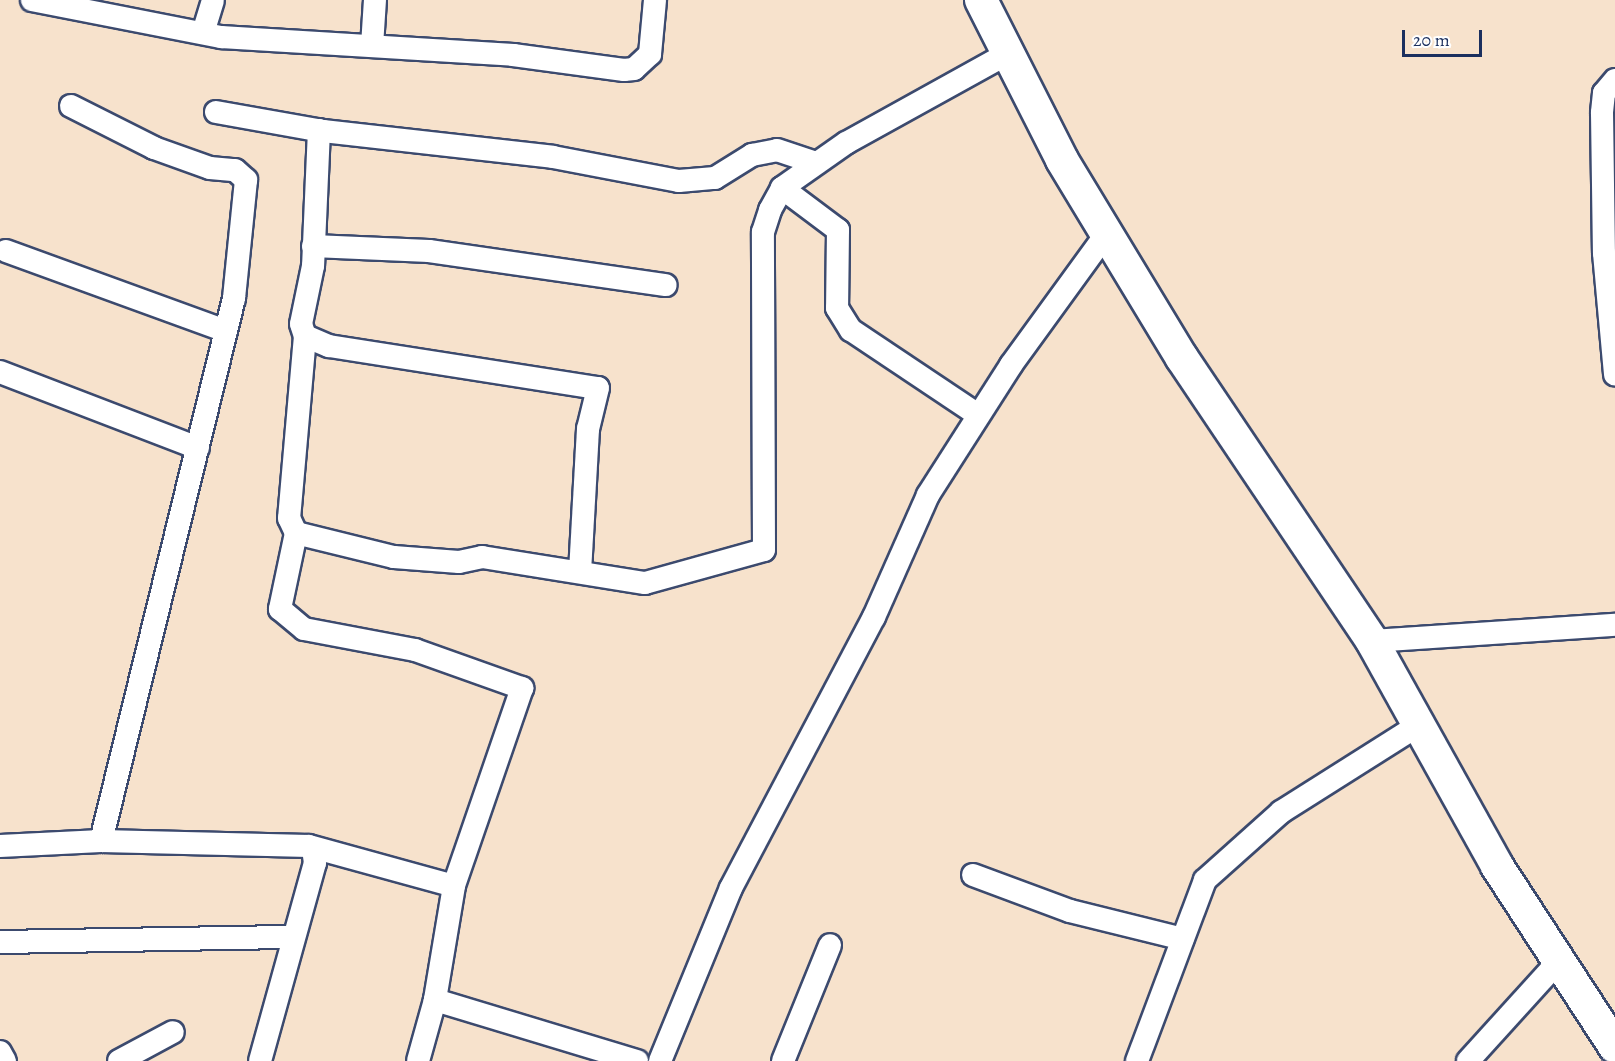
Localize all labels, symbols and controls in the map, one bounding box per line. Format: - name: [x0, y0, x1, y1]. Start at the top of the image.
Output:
- scale bar: [1405, 18, 1484, 56]
- text: 20 m: [1413, 28, 1450, 52]

